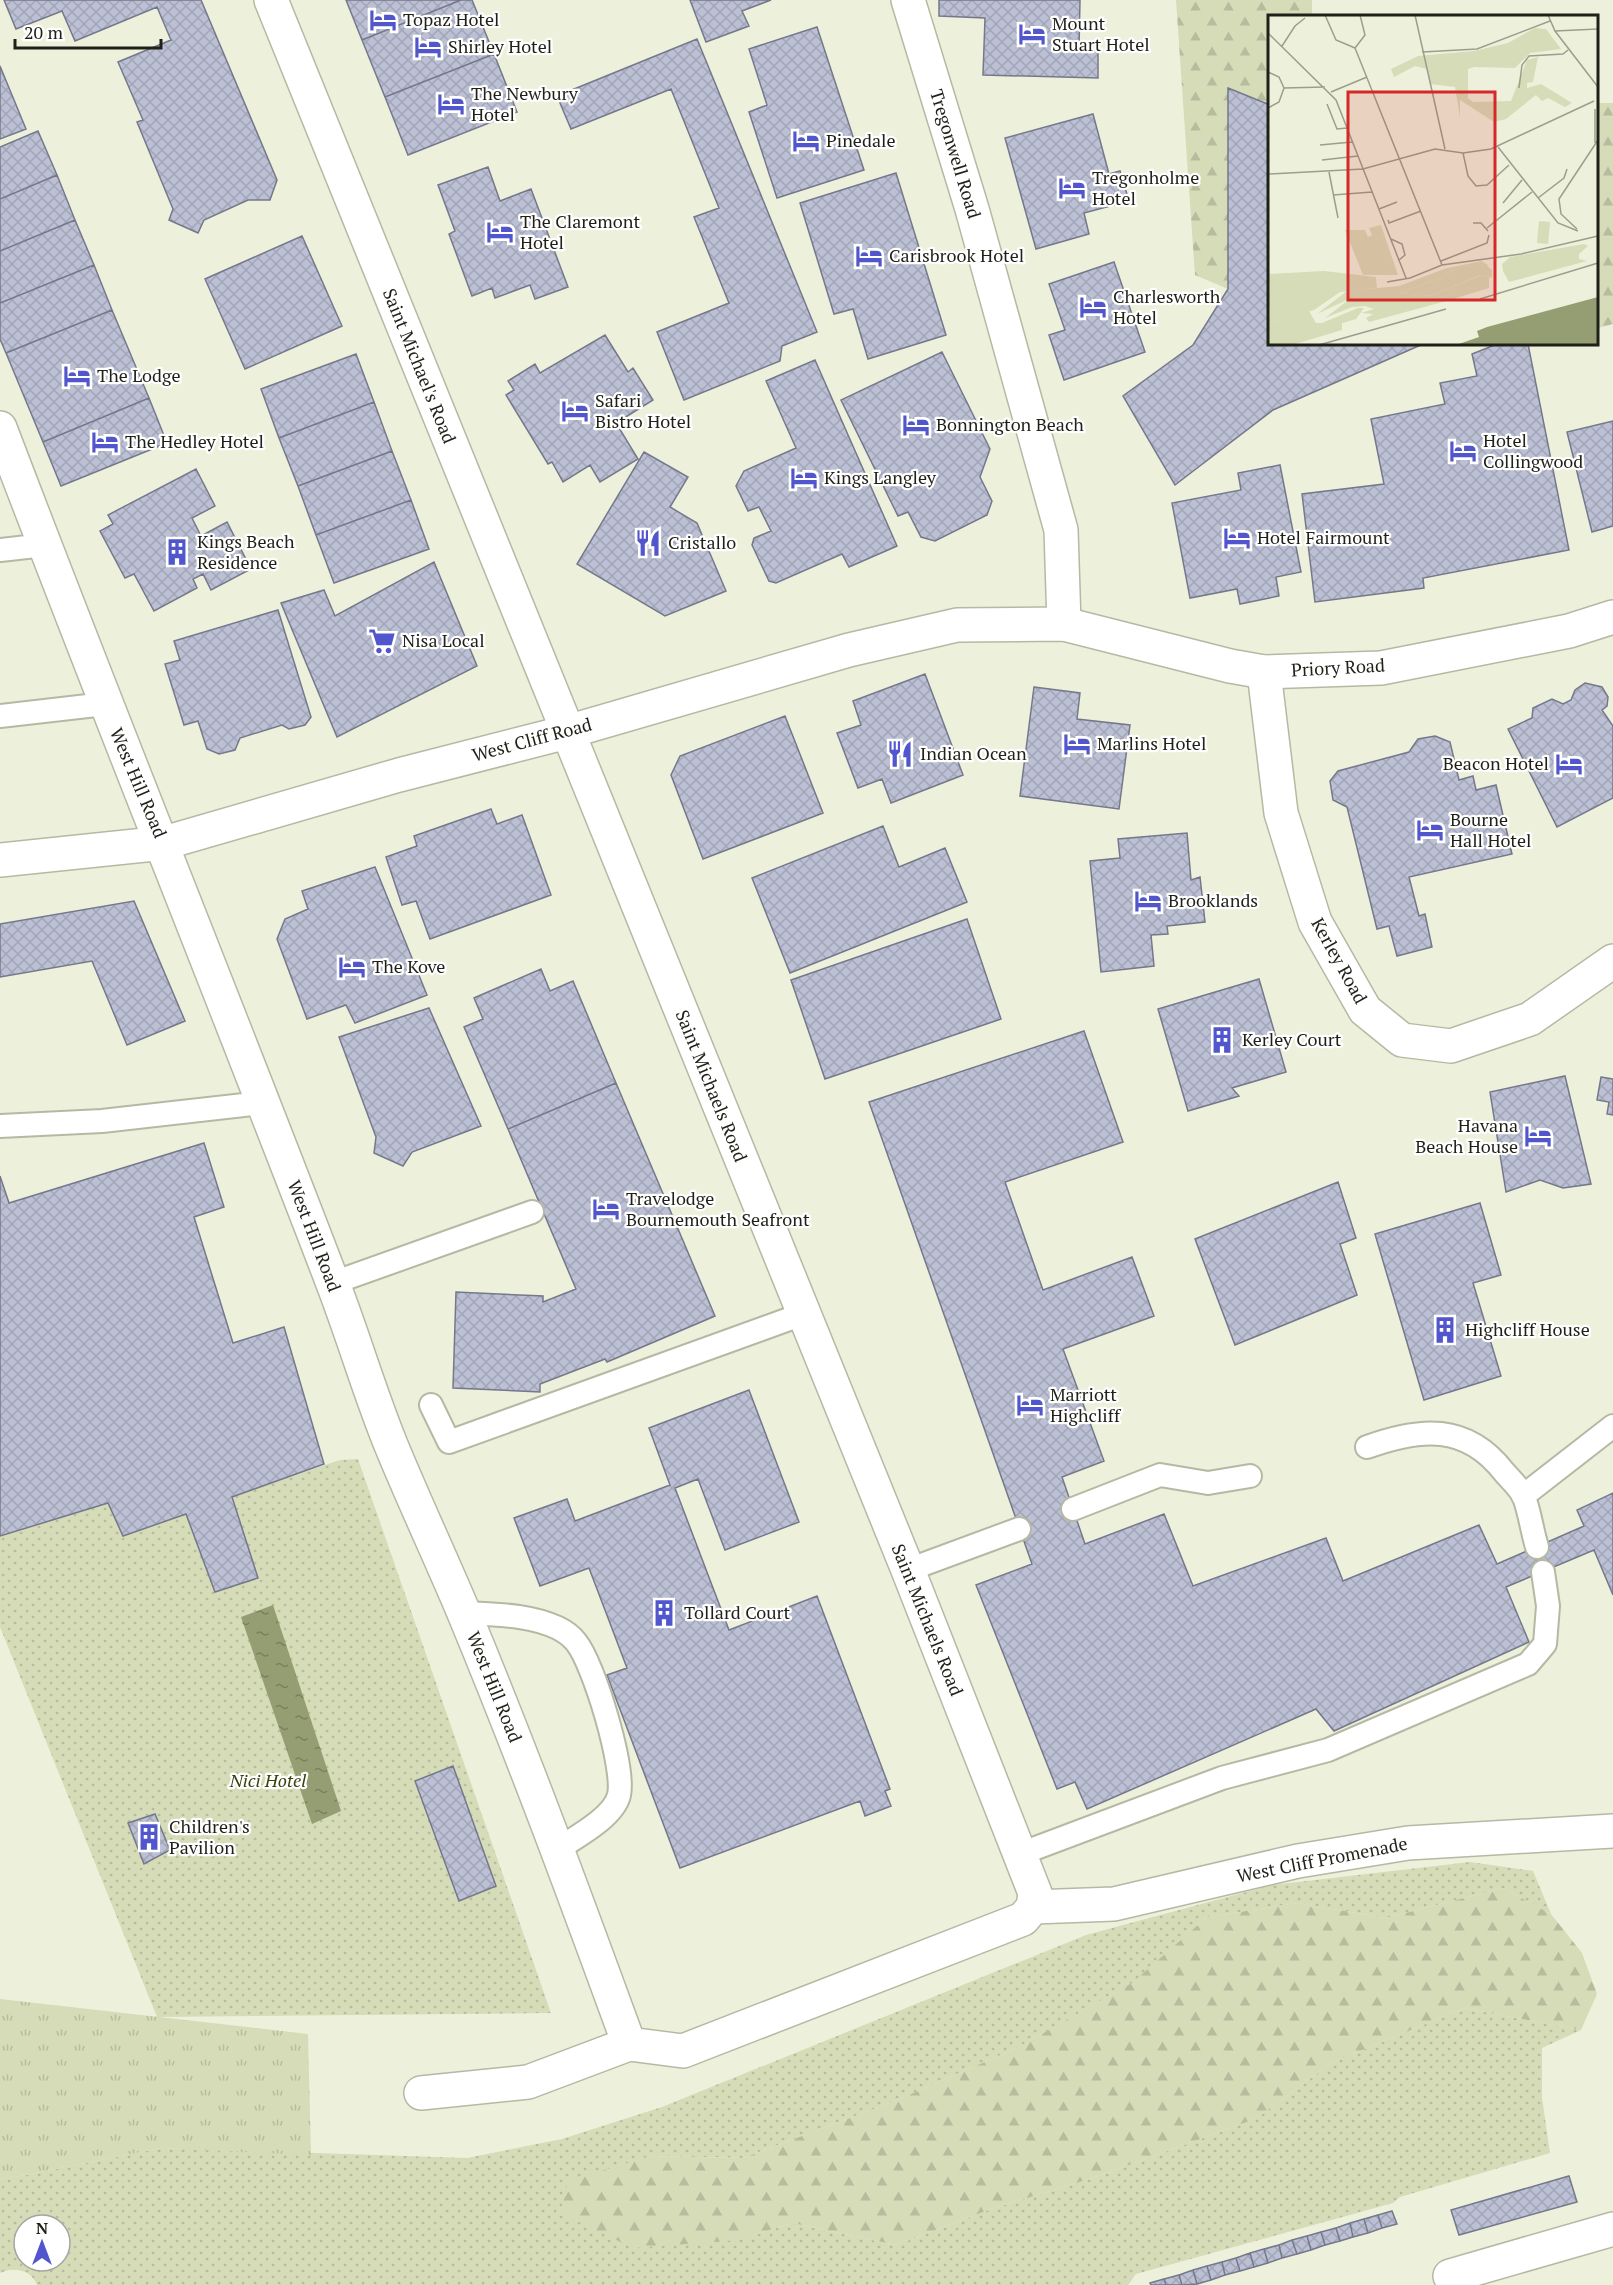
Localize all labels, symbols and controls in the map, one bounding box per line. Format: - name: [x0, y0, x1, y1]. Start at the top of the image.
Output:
- hotel icon: Topaz Hotel: [368, 5, 398, 35]
- place label: Topaz Hotel: [403, 7, 499, 31]
- place label: Mount Stuart Hotel: [1052, 11, 1150, 56]
- scale bar: [15, 12, 160, 50]
- inset map: [1268, 15, 1598, 345]
- hotel icon: Mount Stuart Hotel: [1017, 19, 1047, 49]
- text: 20 m: [24, 20, 64, 44]
- hotel icon: Shirley Hotel: [413, 32, 443, 62]
- place label: Shirley Hotel: [448, 34, 552, 58]
- place label: The Newbury Hotel: [471, 81, 579, 126]
- street label: Tregonwell Road: [925, 86, 987, 221]
- hotel icon: The Newbury Hotel: [436, 89, 466, 119]
- hotel icon: Pinedale: [791, 126, 821, 156]
- place label: Pinedale: [826, 128, 895, 152]
- place label: Tregonholme Hotel: [1092, 165, 1199, 210]
- hotel icon: Tregonholme Hotel: [1057, 173, 1087, 203]
- place label: The Claremont Hotel: [520, 209, 640, 254]
- hotel icon: The Claremont Hotel: [485, 217, 515, 247]
- hotel icon: Carisbrook Hotel: [854, 241, 884, 271]
- place label: Carisbrook Hotel: [889, 243, 1024, 267]
- place label: Charlesworth Hotel: [1113, 284, 1221, 329]
- street label: Saint Michael's Road: [378, 285, 462, 447]
- hotel icon: Charlesworth Hotel: [1078, 292, 1108, 322]
- hotel icon: The Lodge: [62, 361, 92, 391]
- place label: The Lodge: [97, 363, 180, 387]
- place label: Safari Bistro Hotel: [595, 388, 691, 433]
- hotel icon: Safari Bistro Hotel: [560, 396, 590, 426]
- hotel icon: Bonnington Beach: [901, 410, 931, 440]
- place label: Bonnington Beach: [936, 412, 1084, 436]
- hotel icon: The Hedley Hotel: [90, 427, 120, 457]
- place label: Hotel Collingwood: [1483, 428, 1583, 473]
- place label: The Hedley Hotel: [125, 429, 264, 453]
- hotel icon: Hotel Collingwood: [1448, 436, 1478, 466]
- hotel icon: Kings Langley: [789, 463, 819, 493]
- place label: Kings Langley: [824, 465, 937, 489]
- hotel icon: Hotel Fairmount: [1222, 523, 1252, 553]
- place label: Hotel Fairmount: [1257, 525, 1390, 549]
- restaurant icon: Cristallo: [633, 528, 663, 558]
- place label: Kings Beach Residence: [197, 529, 295, 574]
- place label: Cristallo: [668, 530, 736, 554]
- building icon: Kings Beach Residence: [162, 537, 192, 567]
- supermarket icon: Nisa Local: [367, 626, 397, 656]
- place label: Nisa Local: [402, 628, 485, 652]
- street label: Priory Road: [1290, 653, 1385, 681]
- street label: West Cliff Road: [469, 712, 594, 767]
- street label: West Hill Road: [105, 724, 173, 841]
- hotel icon: Marlins Hotel: [1062, 729, 1092, 759]
- place label: Marlins Hotel: [1097, 731, 1206, 755]
- restaurant icon: Indian Ocean: [885, 739, 915, 769]
- place label: Indian Ocean: [920, 741, 1027, 765]
- hotel icon: Beacon Hotel: [1554, 749, 1584, 779]
- place label: Beacon Hotel: [1443, 751, 1549, 775]
- place label: Bourne Hall Hotel: [1450, 807, 1531, 852]
- hotel icon: Bourne Hall Hotel: [1415, 815, 1445, 845]
- hotel icon: Brooklands: [1133, 886, 1163, 916]
- place label: Brooklands: [1168, 888, 1258, 912]
- street label: Kerley Road: [1306, 913, 1373, 1008]
- hotel icon: The Kove: [337, 952, 367, 982]
- place label: The Kove: [372, 954, 445, 978]
- street label: Saint Michaels Road: [671, 1006, 753, 1165]
- building icon: Kerley Court: [1207, 1025, 1237, 1055]
- place label: Kerley Court: [1242, 1027, 1342, 1051]
- place label: Havana Beach House: [1415, 1113, 1518, 1158]
- hotel icon: Havana Beach House: [1523, 1121, 1553, 1151]
- street label: West Hill Road: [283, 1177, 347, 1295]
- place label: Travelodge Bournemouth Seafront: [626, 1186, 810, 1231]
- hotel icon: Travelodge Bournemouth Seafront: [591, 1194, 621, 1224]
- building icon: Highcliff House: [1430, 1315, 1460, 1345]
- place label: Highcliff House: [1465, 1317, 1590, 1341]
- place label: Marriott Highcliff: [1050, 1382, 1122, 1427]
- hotel icon: Marriott Highcliff: [1015, 1390, 1045, 1420]
- street label: Saint Michaels Road: [887, 1540, 969, 1699]
- building icon: Tollard Court: [649, 1598, 679, 1628]
- place label: Tollard Court: [684, 1600, 791, 1624]
- street label: West Hill Road: [462, 1628, 528, 1746]
- park label: Nici Hotel: [229, 1768, 306, 1792]
- place label: Children's Pavilion: [169, 1814, 250, 1859]
- building icon: Children's Pavilion: [134, 1822, 164, 1852]
- street label: West Cliff Promenade: [1234, 1831, 1409, 1887]
- north arrow: [12, 2213, 72, 2273]
- text: N: [36, 2217, 48, 2239]

